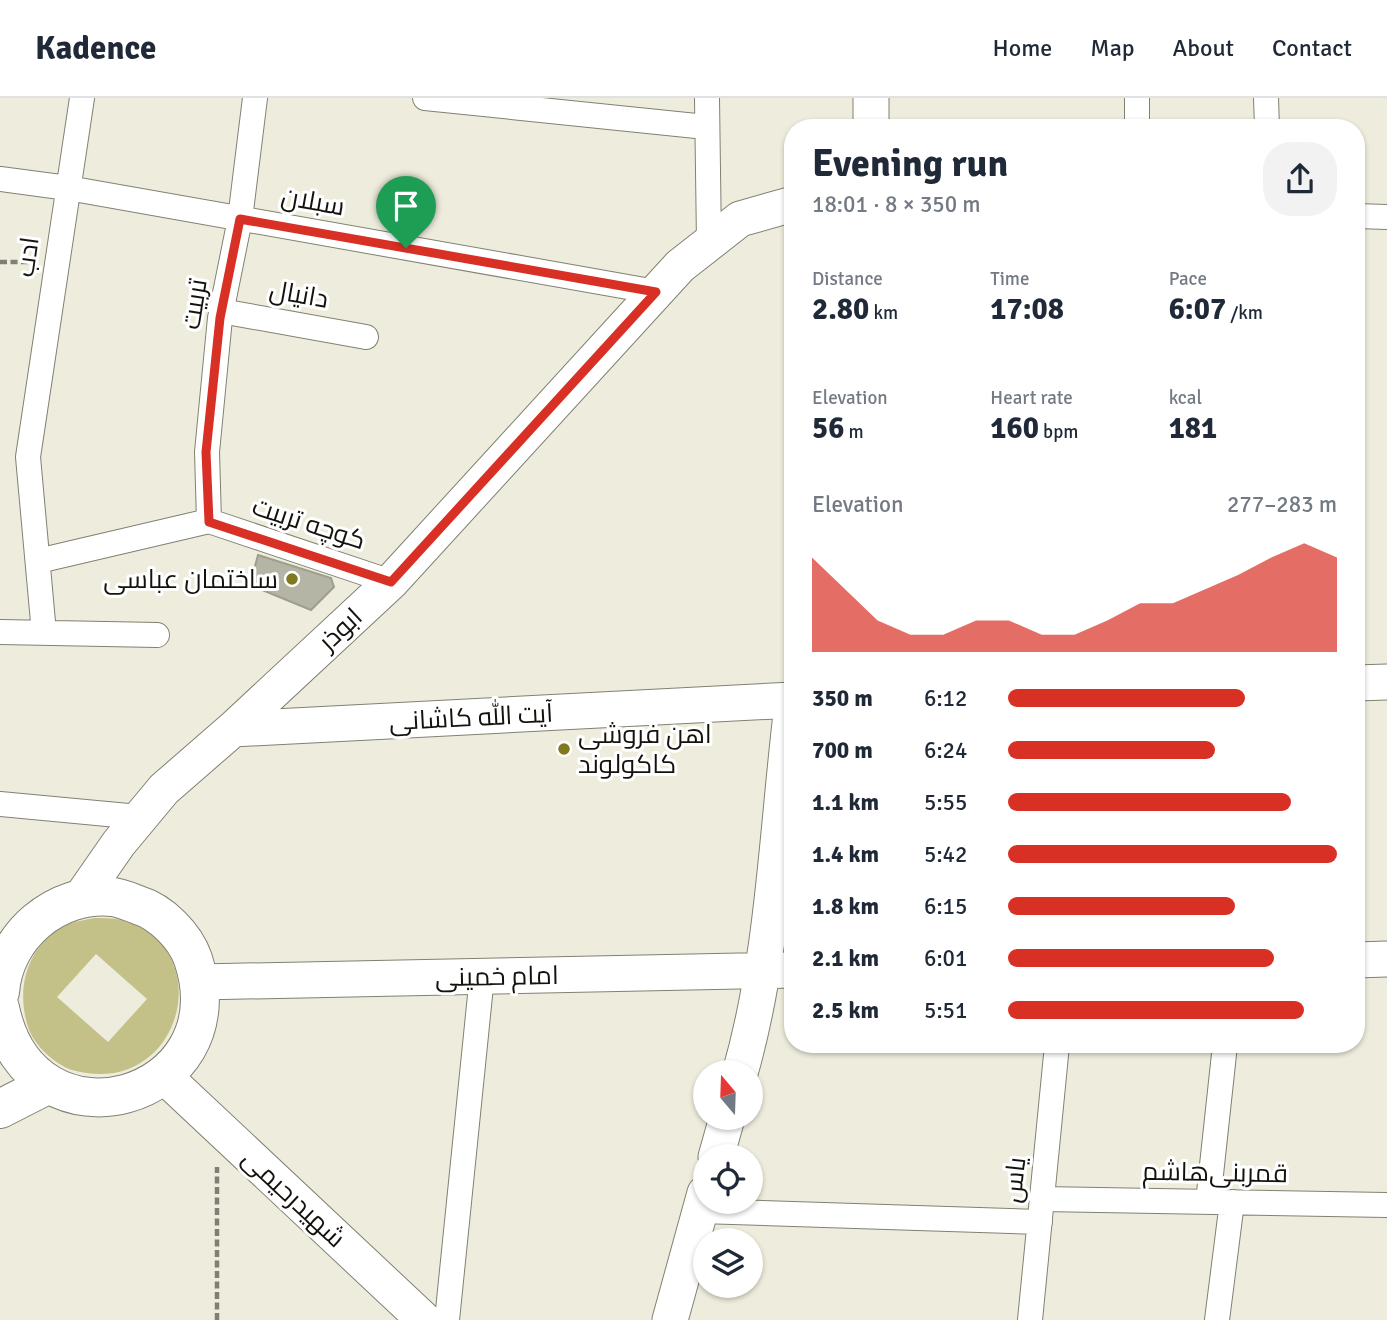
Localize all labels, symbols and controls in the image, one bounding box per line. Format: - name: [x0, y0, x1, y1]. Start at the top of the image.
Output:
- text: Kadence: [35, 28, 156, 69]
- text: Home: [992, 33, 1052, 63]
- text: Map: [1090, 33, 1135, 63]
- text: About: [1173, 33, 1234, 63]
- text: Contact: [1272, 33, 1352, 63]
- text: Evening run: [812, 140, 1008, 187]
- button: share: [1263, 142, 1337, 216]
- pin: [376, 176, 436, 248]
- street label: سبلان: [279, 181, 347, 223]
- icon: arrive: [387, 187, 425, 225]
- text: 18:01 · 8 × 350 m: [812, 190, 981, 219]
- street label: ادب: [9, 235, 47, 279]
- text: Distance: [812, 267, 883, 291]
- text: Time: [990, 267, 1029, 291]
- text: Pace: [1169, 267, 1207, 291]
- street label: دانیال: [267, 274, 331, 316]
- street label: تربیت: [175, 277, 215, 332]
- text: 2.80: [812, 291, 869, 328]
- text: 17:08: [990, 291, 1064, 328]
- text: 6:07: [1169, 291, 1226, 328]
- text: km: [869, 301, 898, 325]
- text: /km: [1226, 301, 1263, 325]
- text: Elevation: [812, 386, 888, 410]
- text: Heart rate: [990, 386, 1073, 410]
- text: kcal: [1169, 386, 1202, 410]
- text: 56: [812, 410, 844, 447]
- text: 160: [990, 410, 1039, 447]
- text: 181: [1169, 410, 1217, 447]
- text: m: [844, 420, 864, 444]
- text: bpm: [1039, 420, 1078, 444]
- text: Elevation: [812, 490, 904, 519]
- text: 277–283 m: [1227, 490, 1337, 519]
- street label: کوچه تربیت: [248, 491, 369, 557]
- place label: ساختمان عباسی: [103, 564, 278, 596]
- marker: ساختمان عباسی: [284, 571, 300, 587]
- street label: ابوذر: [311, 602, 369, 659]
- text: 350 m: [812, 684, 873, 713]
- text: 6:12: [924, 684, 967, 713]
- street label: آیت الله کاشانی: [388, 696, 554, 738]
- place label: اهن فروشی کاکولوند: [578, 719, 712, 781]
- text: 700 m: [812, 736, 873, 765]
- text: 6:24: [924, 736, 967, 765]
- marker: اهن فروشی کاکولوند: [556, 741, 572, 757]
- text: 1.1 km: [812, 788, 879, 817]
- text: 5:55: [924, 788, 967, 817]
- text: 1.4 km: [812, 840, 879, 869]
- text: 5:42: [924, 840, 967, 869]
- text: 1.8 km: [812, 892, 879, 921]
- text: 6:15: [924, 892, 967, 921]
- text: 2.1 km: [812, 944, 879, 973]
- text: 6:01: [924, 944, 967, 973]
- street label: امام خمینی: [435, 960, 559, 995]
- text: 2.5 km: [812, 996, 879, 1025]
- text: 5:51: [924, 996, 967, 1025]
- north arrow: [693, 1060, 763, 1130]
- map controls: [693, 1060, 763, 1298]
- street label: شهیدرحیمی: [235, 1143, 352, 1255]
- button: locate: [693, 1144, 763, 1214]
- street label: یاس: [997, 1155, 1033, 1205]
- street label: قمربنی‌هاشم: [1142, 1156, 1288, 1191]
- button: layers: [693, 1228, 763, 1298]

